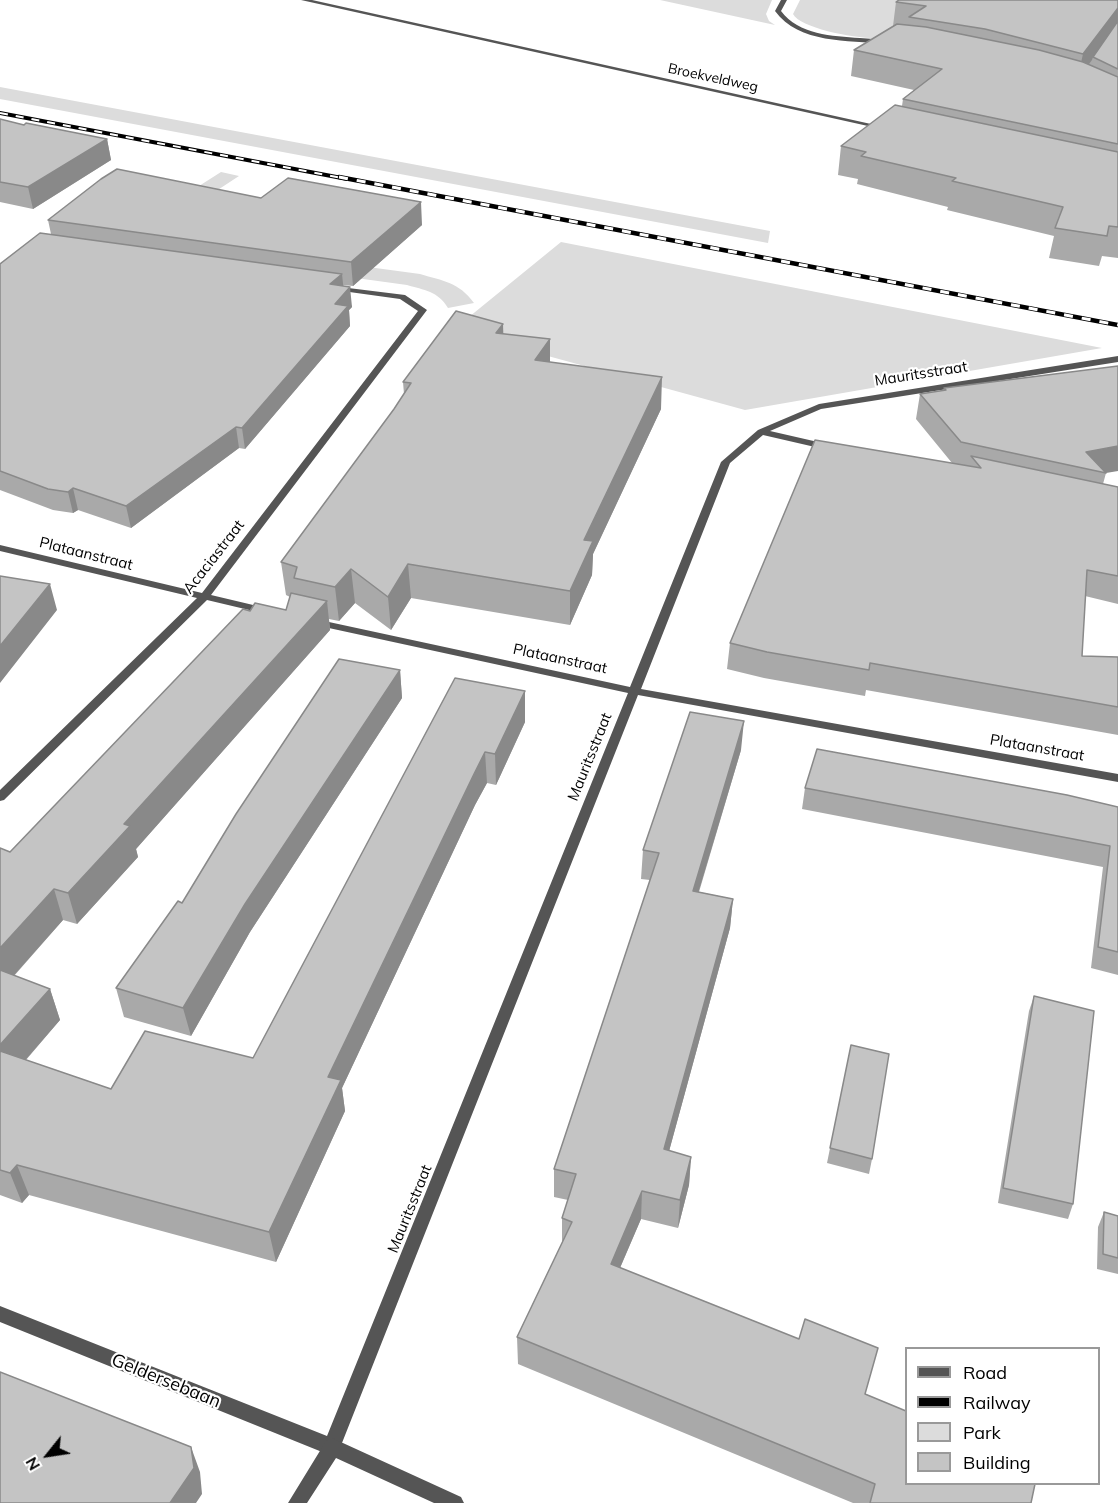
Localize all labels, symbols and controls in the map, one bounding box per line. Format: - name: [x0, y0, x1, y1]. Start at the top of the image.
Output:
- street label: Broekveldweg: [666, 60, 760, 96]
- street label: Mauritsstraat: [873, 358, 969, 390]
- street label: Acaciastraat: [180, 517, 248, 597]
- street label: Plataanstraat: [37, 534, 135, 574]
- street label: Plataanstraat: [511, 640, 609, 678]
- street label: Mauritsstraat: [564, 710, 616, 804]
- street label: Plataanstraat: [988, 731, 1086, 765]
- street label: Mauritsstraat: [384, 1162, 436, 1256]
- legend: [905, 1347, 1100, 1485]
- street label: Geldersebaan: [108, 1349, 224, 1413]
- text: Road: [963, 1361, 1007, 1384]
- text: Railway: [963, 1391, 1031, 1414]
- text: Park: [963, 1421, 1001, 1444]
- north arrow: [18, 1425, 78, 1485]
- text: Building: [963, 1451, 1031, 1474]
- text: N: [21, 1454, 44, 1474]

